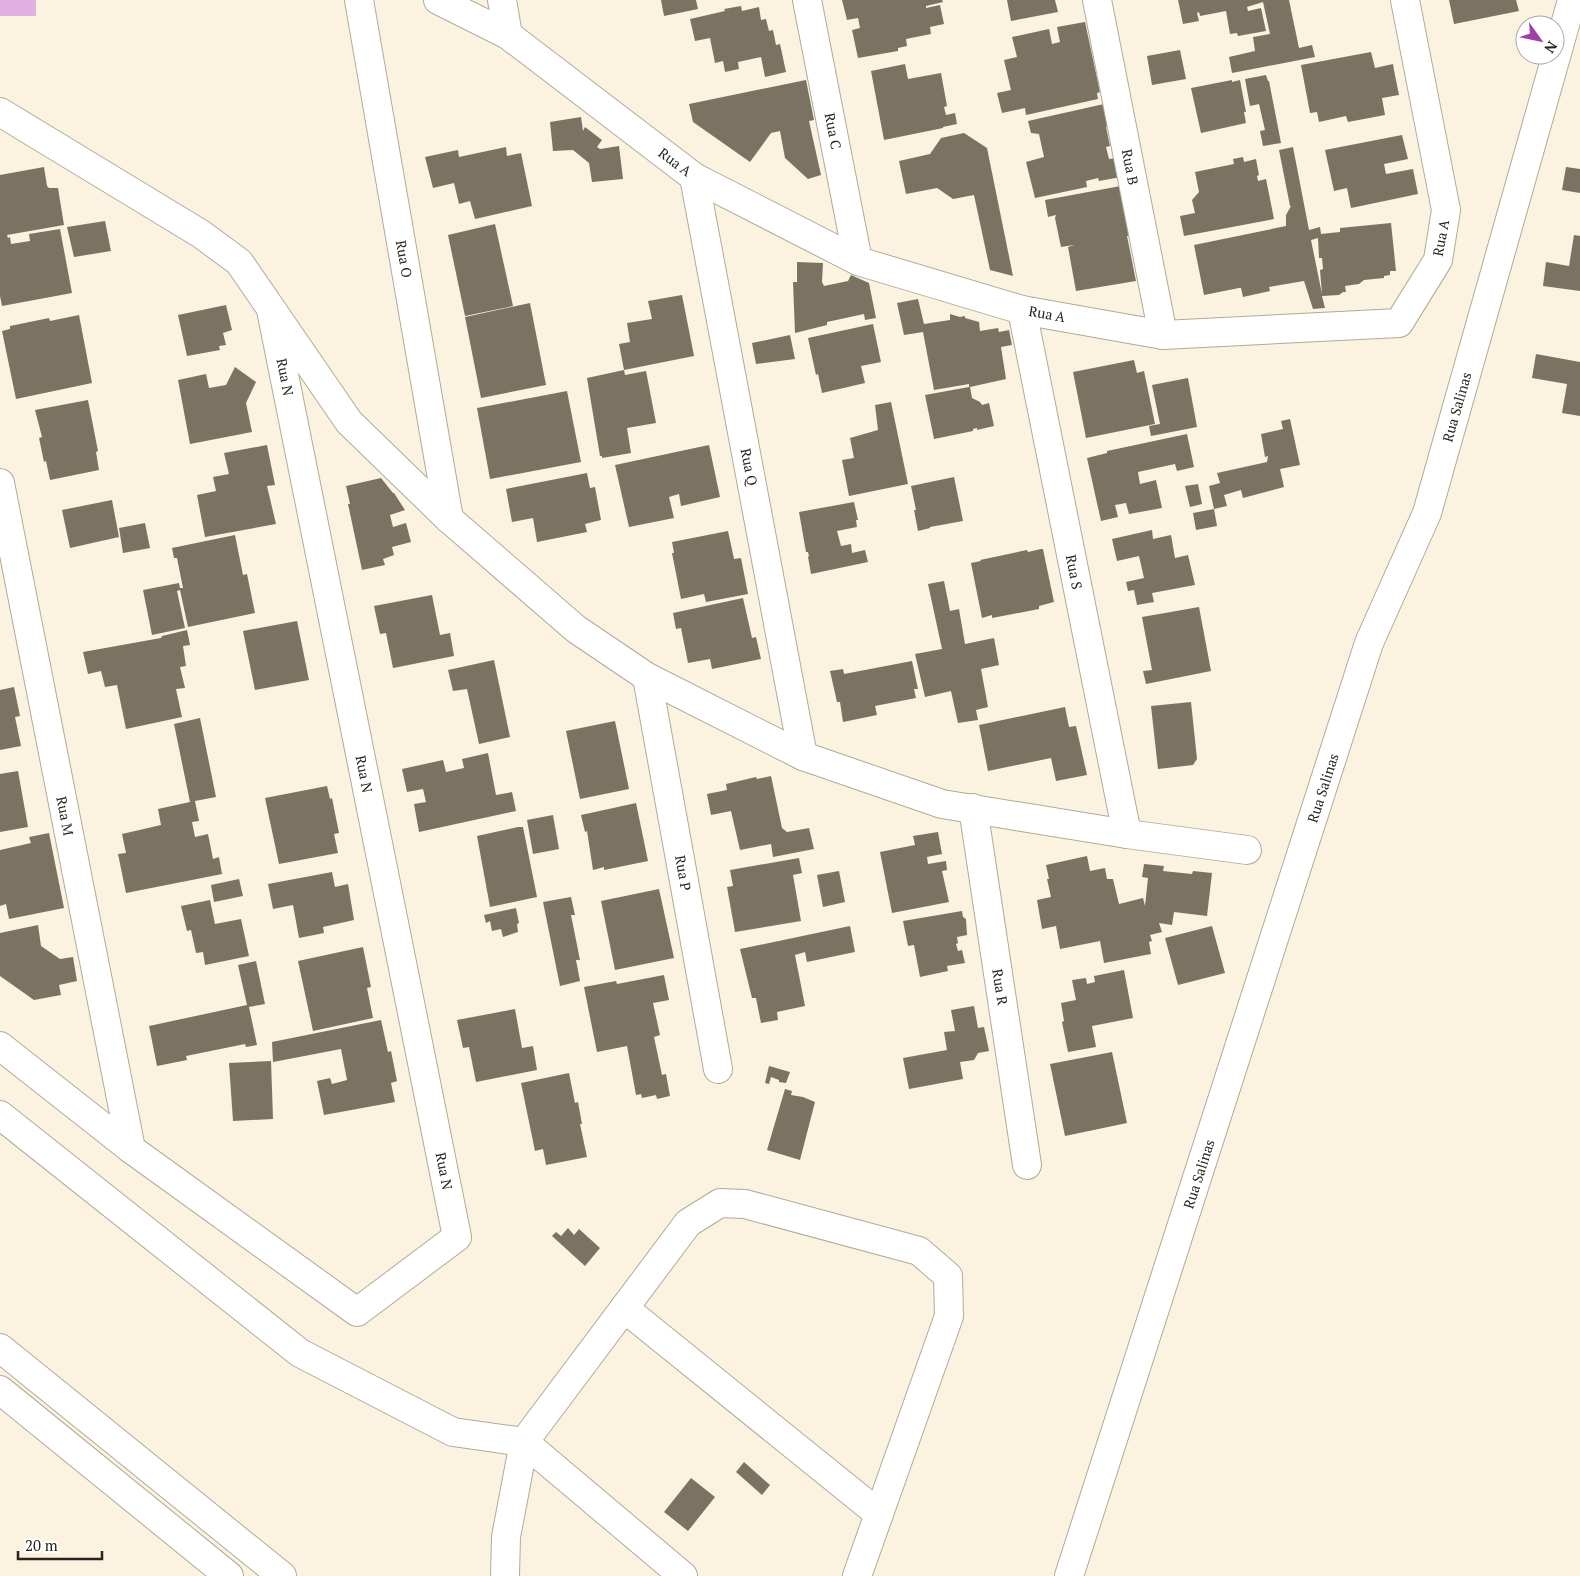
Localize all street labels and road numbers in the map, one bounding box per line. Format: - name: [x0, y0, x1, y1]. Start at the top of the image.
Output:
- street label: Rua C: [821, 111, 846, 151]
- street label: Rua A: [655, 143, 696, 180]
- street label: Rua B: [1118, 147, 1143, 186]
- street label: Rua A: [1428, 218, 1453, 258]
- street label: Rua O: [392, 239, 417, 279]
- street label: Rua A: [1027, 301, 1067, 326]
- street label: Rua N: [273, 357, 298, 397]
- street label: Rua Salinas: [1437, 370, 1476, 444]
- street label: Rua Q: [737, 447, 763, 488]
- street label: Rua S: [1062, 553, 1087, 591]
- street label: Rua Salinas: [1302, 751, 1343, 825]
- street label: Rua N: [352, 754, 377, 794]
- street label: Rua M: [52, 795, 79, 837]
- street label: Rua P: [671, 854, 696, 892]
- street label: Rua R: [988, 967, 1013, 1006]
- street label: Rua Salinas: [1178, 1137, 1219, 1211]
- street label: Rua N: [432, 1151, 457, 1191]

